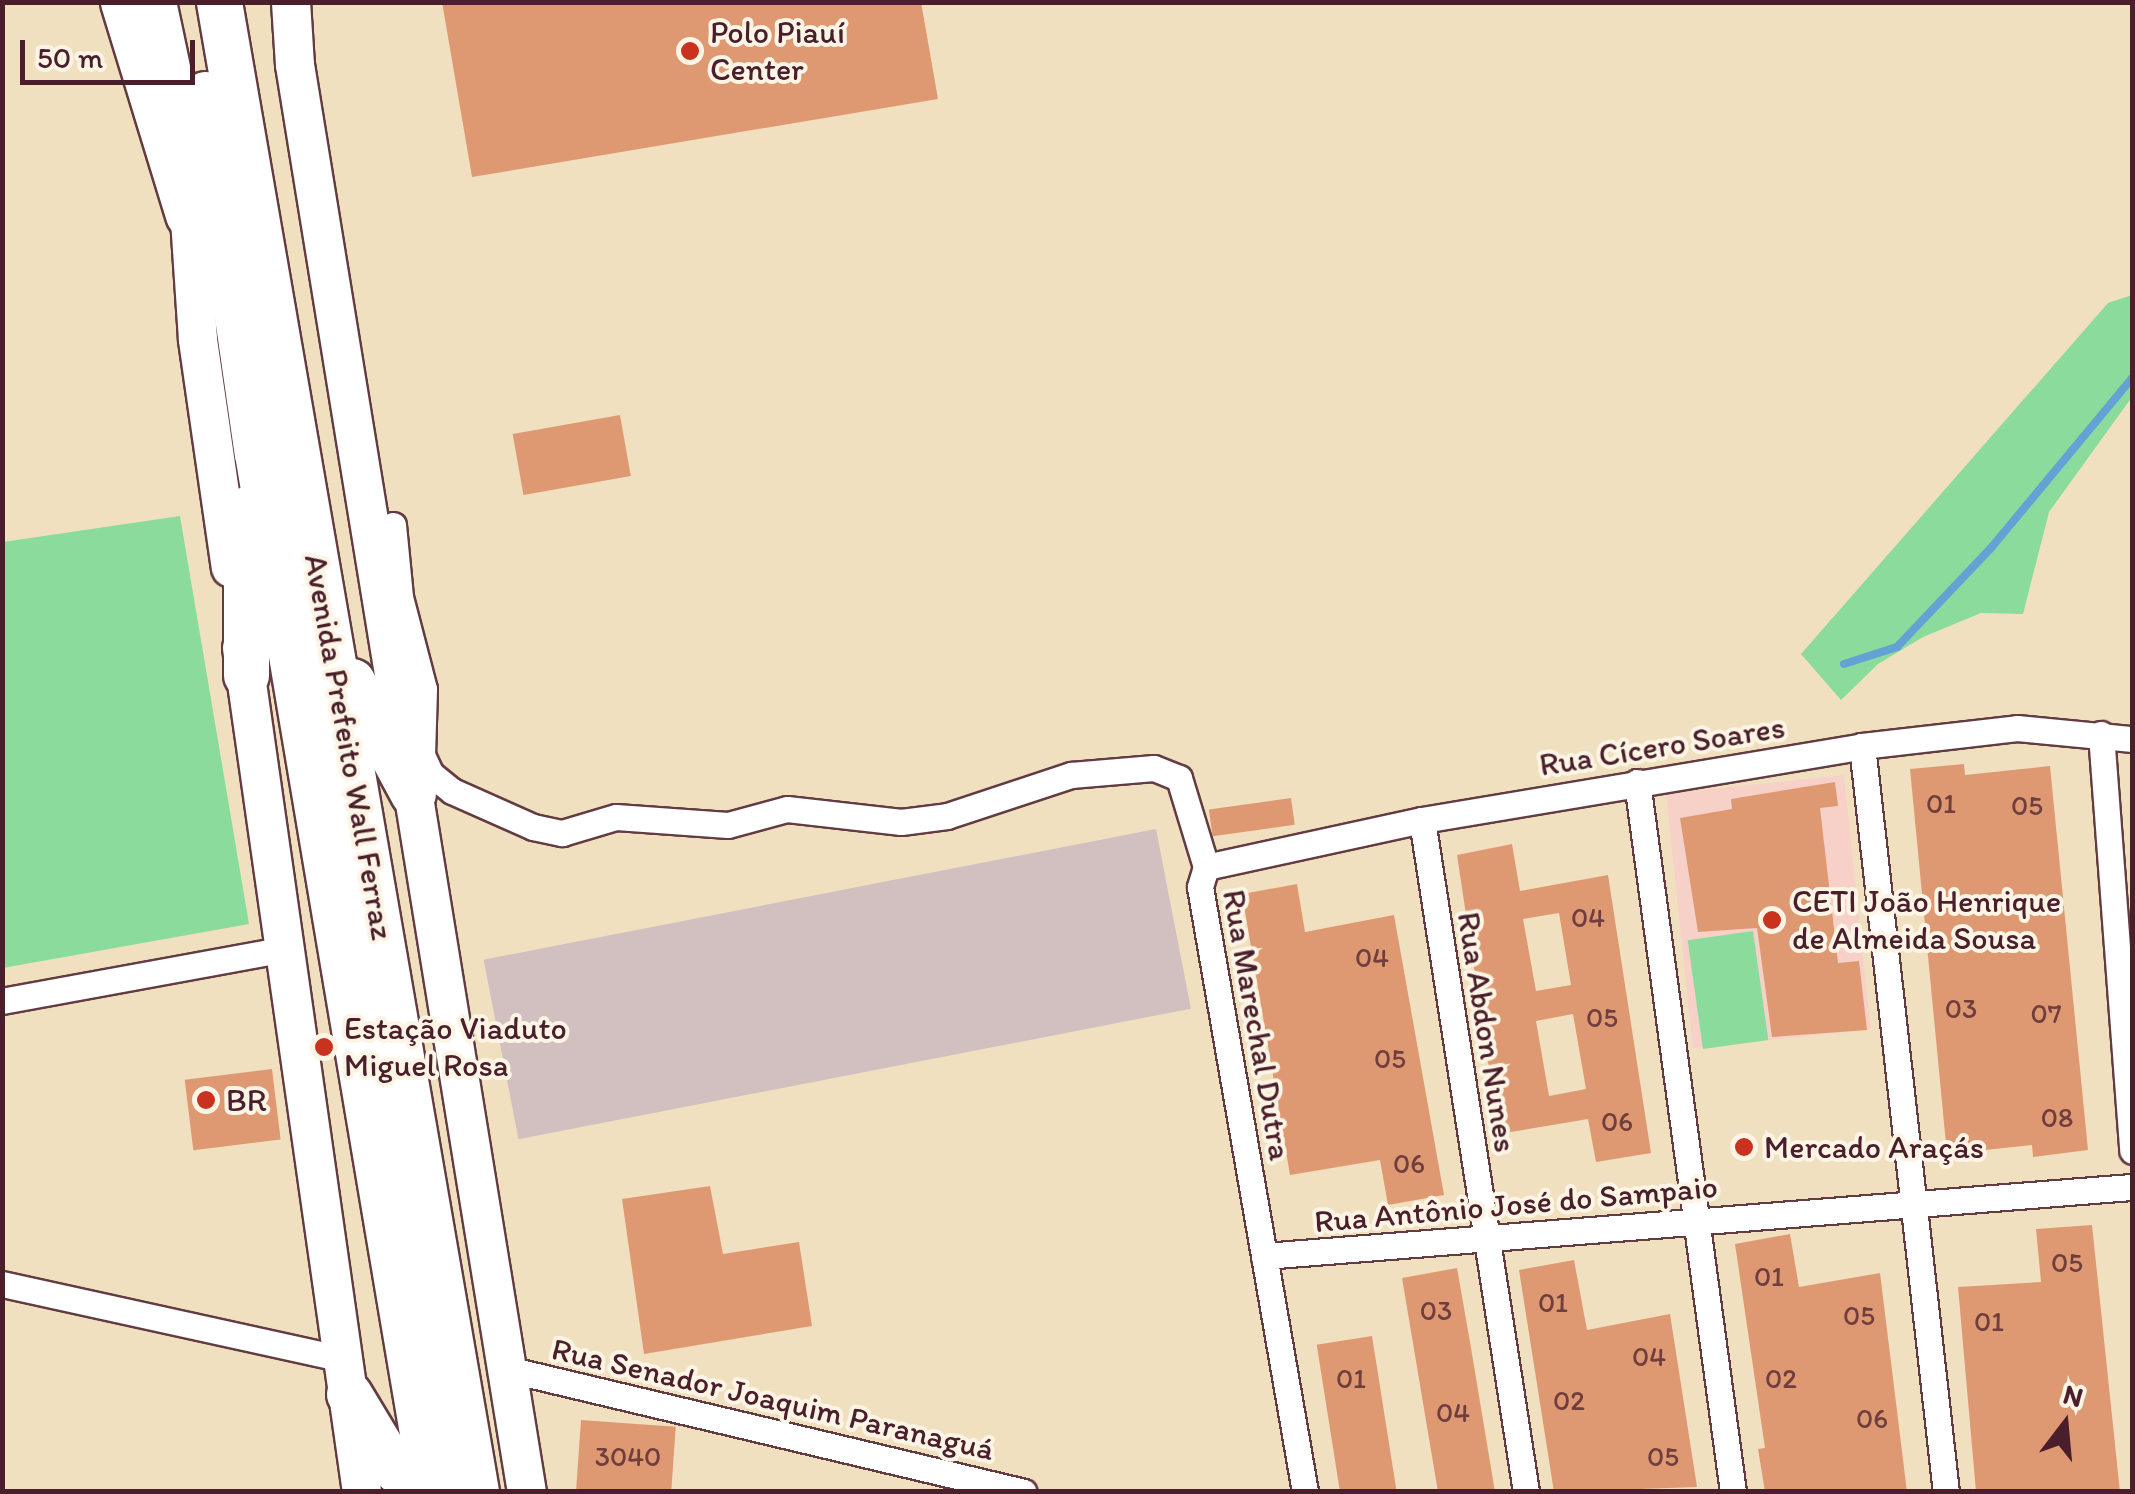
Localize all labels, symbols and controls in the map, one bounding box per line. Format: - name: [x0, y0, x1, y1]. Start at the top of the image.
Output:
- place label: Polo Piauí Center: [710, 14, 844, 89]
- scale bar: [25, 20, 200, 82]
- text: 50 m: [37, 39, 103, 76]
- marker: Polo Piauí Center: [679, 40, 701, 62]
- street label: Avenida Prefeito Wall Ferraz: [296, 553, 402, 941]
- street label: Rua Cícero Soares: [1537, 708, 1787, 784]
- house number: 01: [1926, 786, 1956, 820]
- house number: 05: [2011, 788, 2043, 822]
- place label: CETI João Henrique de Almeida Sousa: [1792, 883, 2060, 958]
- street label: Rua Marechal Dutra: [1214, 887, 1300, 1163]
- house number: 04: [1571, 900, 1605, 934]
- street label: Rua Abdon Nunes: [1449, 909, 1525, 1155]
- marker: CETI João Henrique de Almeida Sousa: [1761, 909, 1783, 931]
- house number: 04: [1355, 940, 1389, 974]
- house number: 03: [1945, 991, 1977, 1025]
- house number: 07: [2030, 996, 2062, 1030]
- house number: 05: [1586, 1000, 1618, 1034]
- place label: Estação Viaduto Miguel Rosa: [344, 1010, 566, 1085]
- marker: Estação Viaduto Miguel Rosa: [313, 1036, 335, 1058]
- house number: 05: [1374, 1041, 1406, 1075]
- place label: BR: [226, 1081, 267, 1119]
- marker: BR: [195, 1089, 217, 1111]
- house number: 08: [2041, 1100, 2073, 1134]
- house number: 06: [1601, 1104, 1633, 1138]
- place label: Mercado Araçás: [1764, 1128, 1984, 1166]
- marker: Mercado Araçás: [1733, 1136, 1755, 1158]
- house number: 06: [1393, 1146, 1425, 1180]
- street label: Rua Antônio José do Sampaio: [1313, 1167, 1719, 1241]
- house number: 05: [2051, 1245, 2083, 1279]
- house number: 01: [1754, 1259, 1784, 1293]
- house number: 01: [1538, 1285, 1568, 1319]
- house number: 03: [1420, 1293, 1452, 1327]
- house number: 05: [1843, 1298, 1875, 1332]
- house number: 01: [1974, 1304, 2004, 1338]
- street label: Rua Senador Joaquim Paranaguá: [550, 1330, 996, 1468]
- house number: 04: [1632, 1339, 1666, 1373]
- house number: 01: [1336, 1361, 1366, 1395]
- house number: 02: [1765, 1361, 1797, 1395]
- north arrow: [2015, 1374, 2115, 1474]
- text: N: [2059, 1376, 2087, 1414]
- house number: 02: [1553, 1383, 1585, 1417]
- house number: 04: [1436, 1395, 1470, 1429]
- house number: 06: [1856, 1401, 1888, 1435]
- house number: 3040: [595, 1439, 661, 1473]
- house number: 05: [1647, 1439, 1679, 1473]

